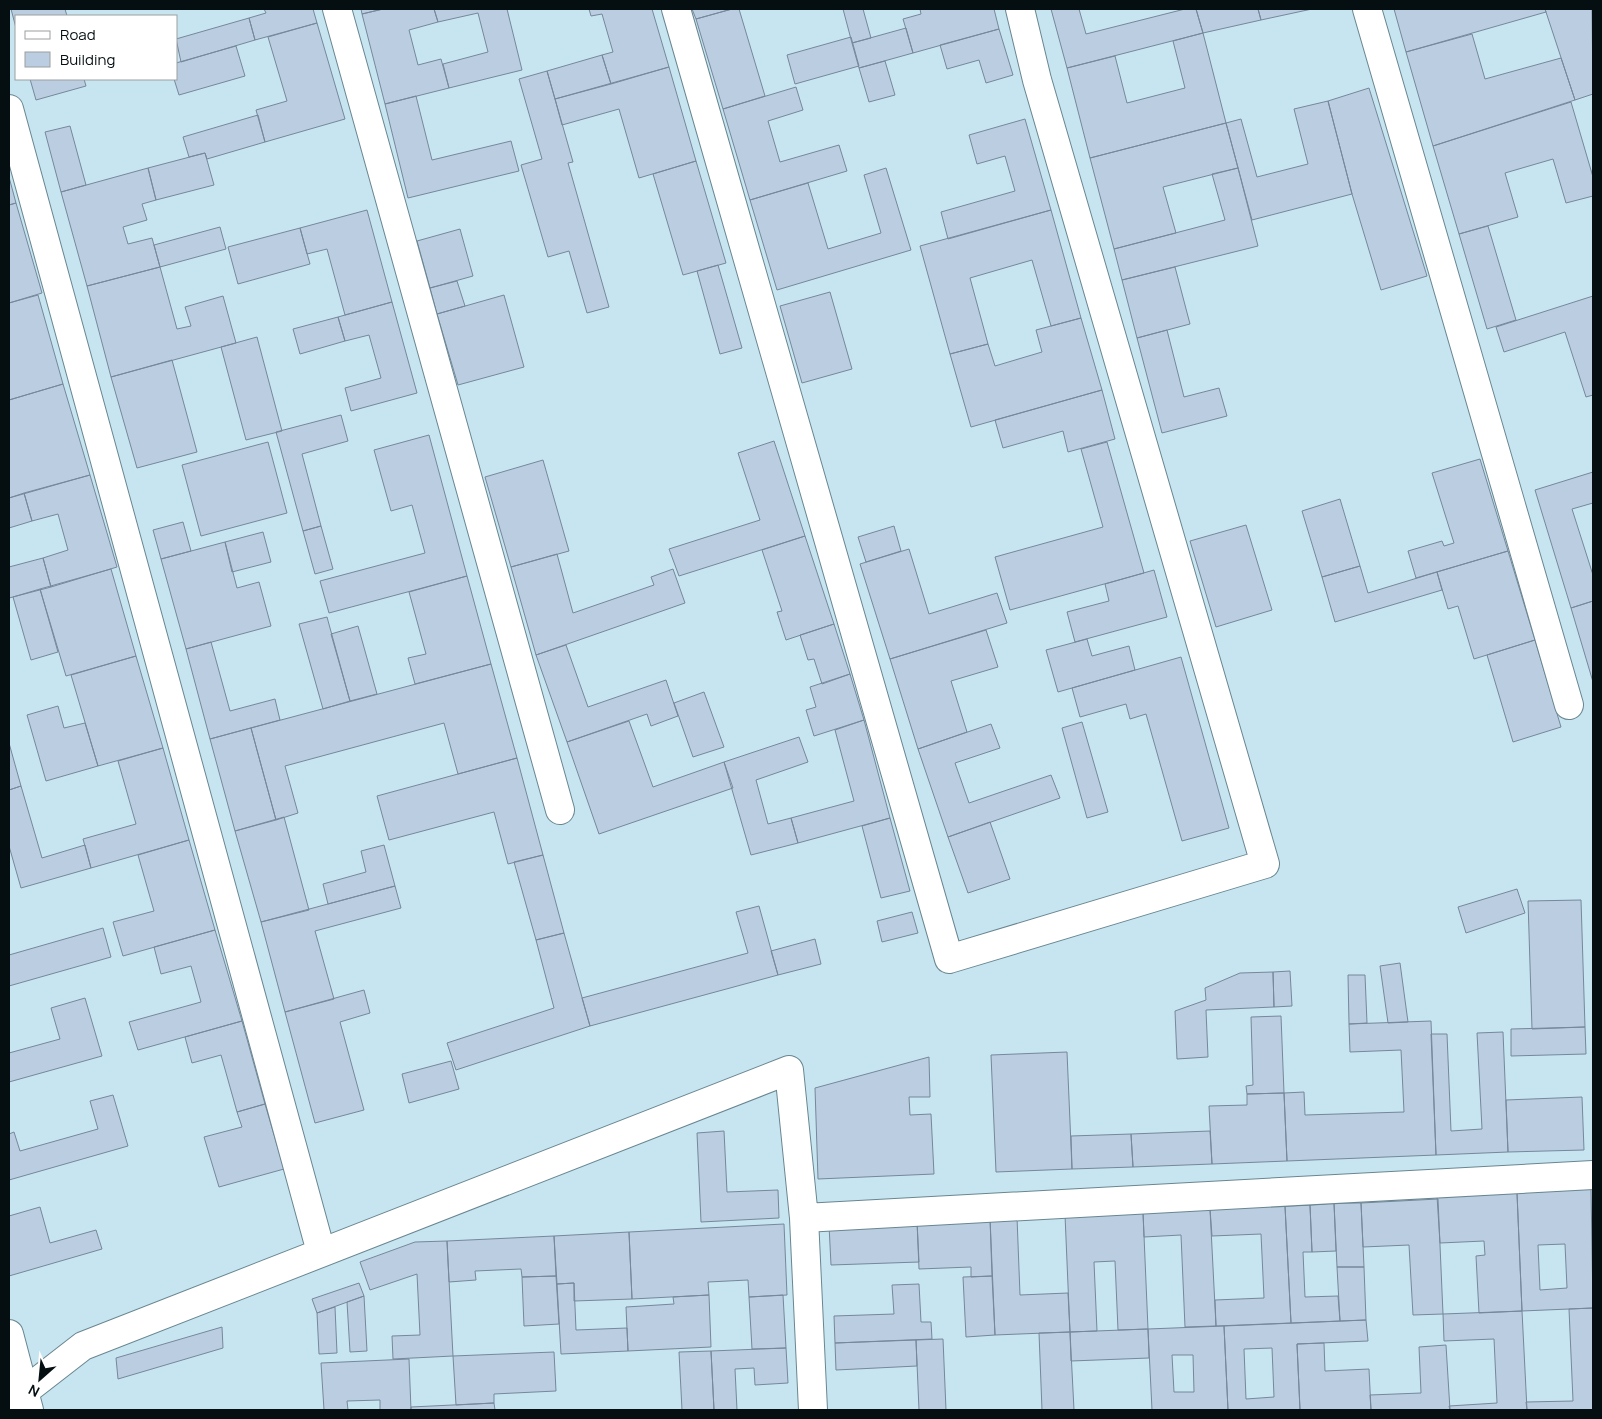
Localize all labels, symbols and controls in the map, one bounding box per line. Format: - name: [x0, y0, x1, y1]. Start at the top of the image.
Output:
- legend: [15, 15, 178, 80]
- text: Road: [60, 24, 96, 45]
- text: Building: [60, 49, 115, 70]
- north arrow: [15, 1354, 65, 1404]
- text: N: [25, 1380, 43, 1402]

